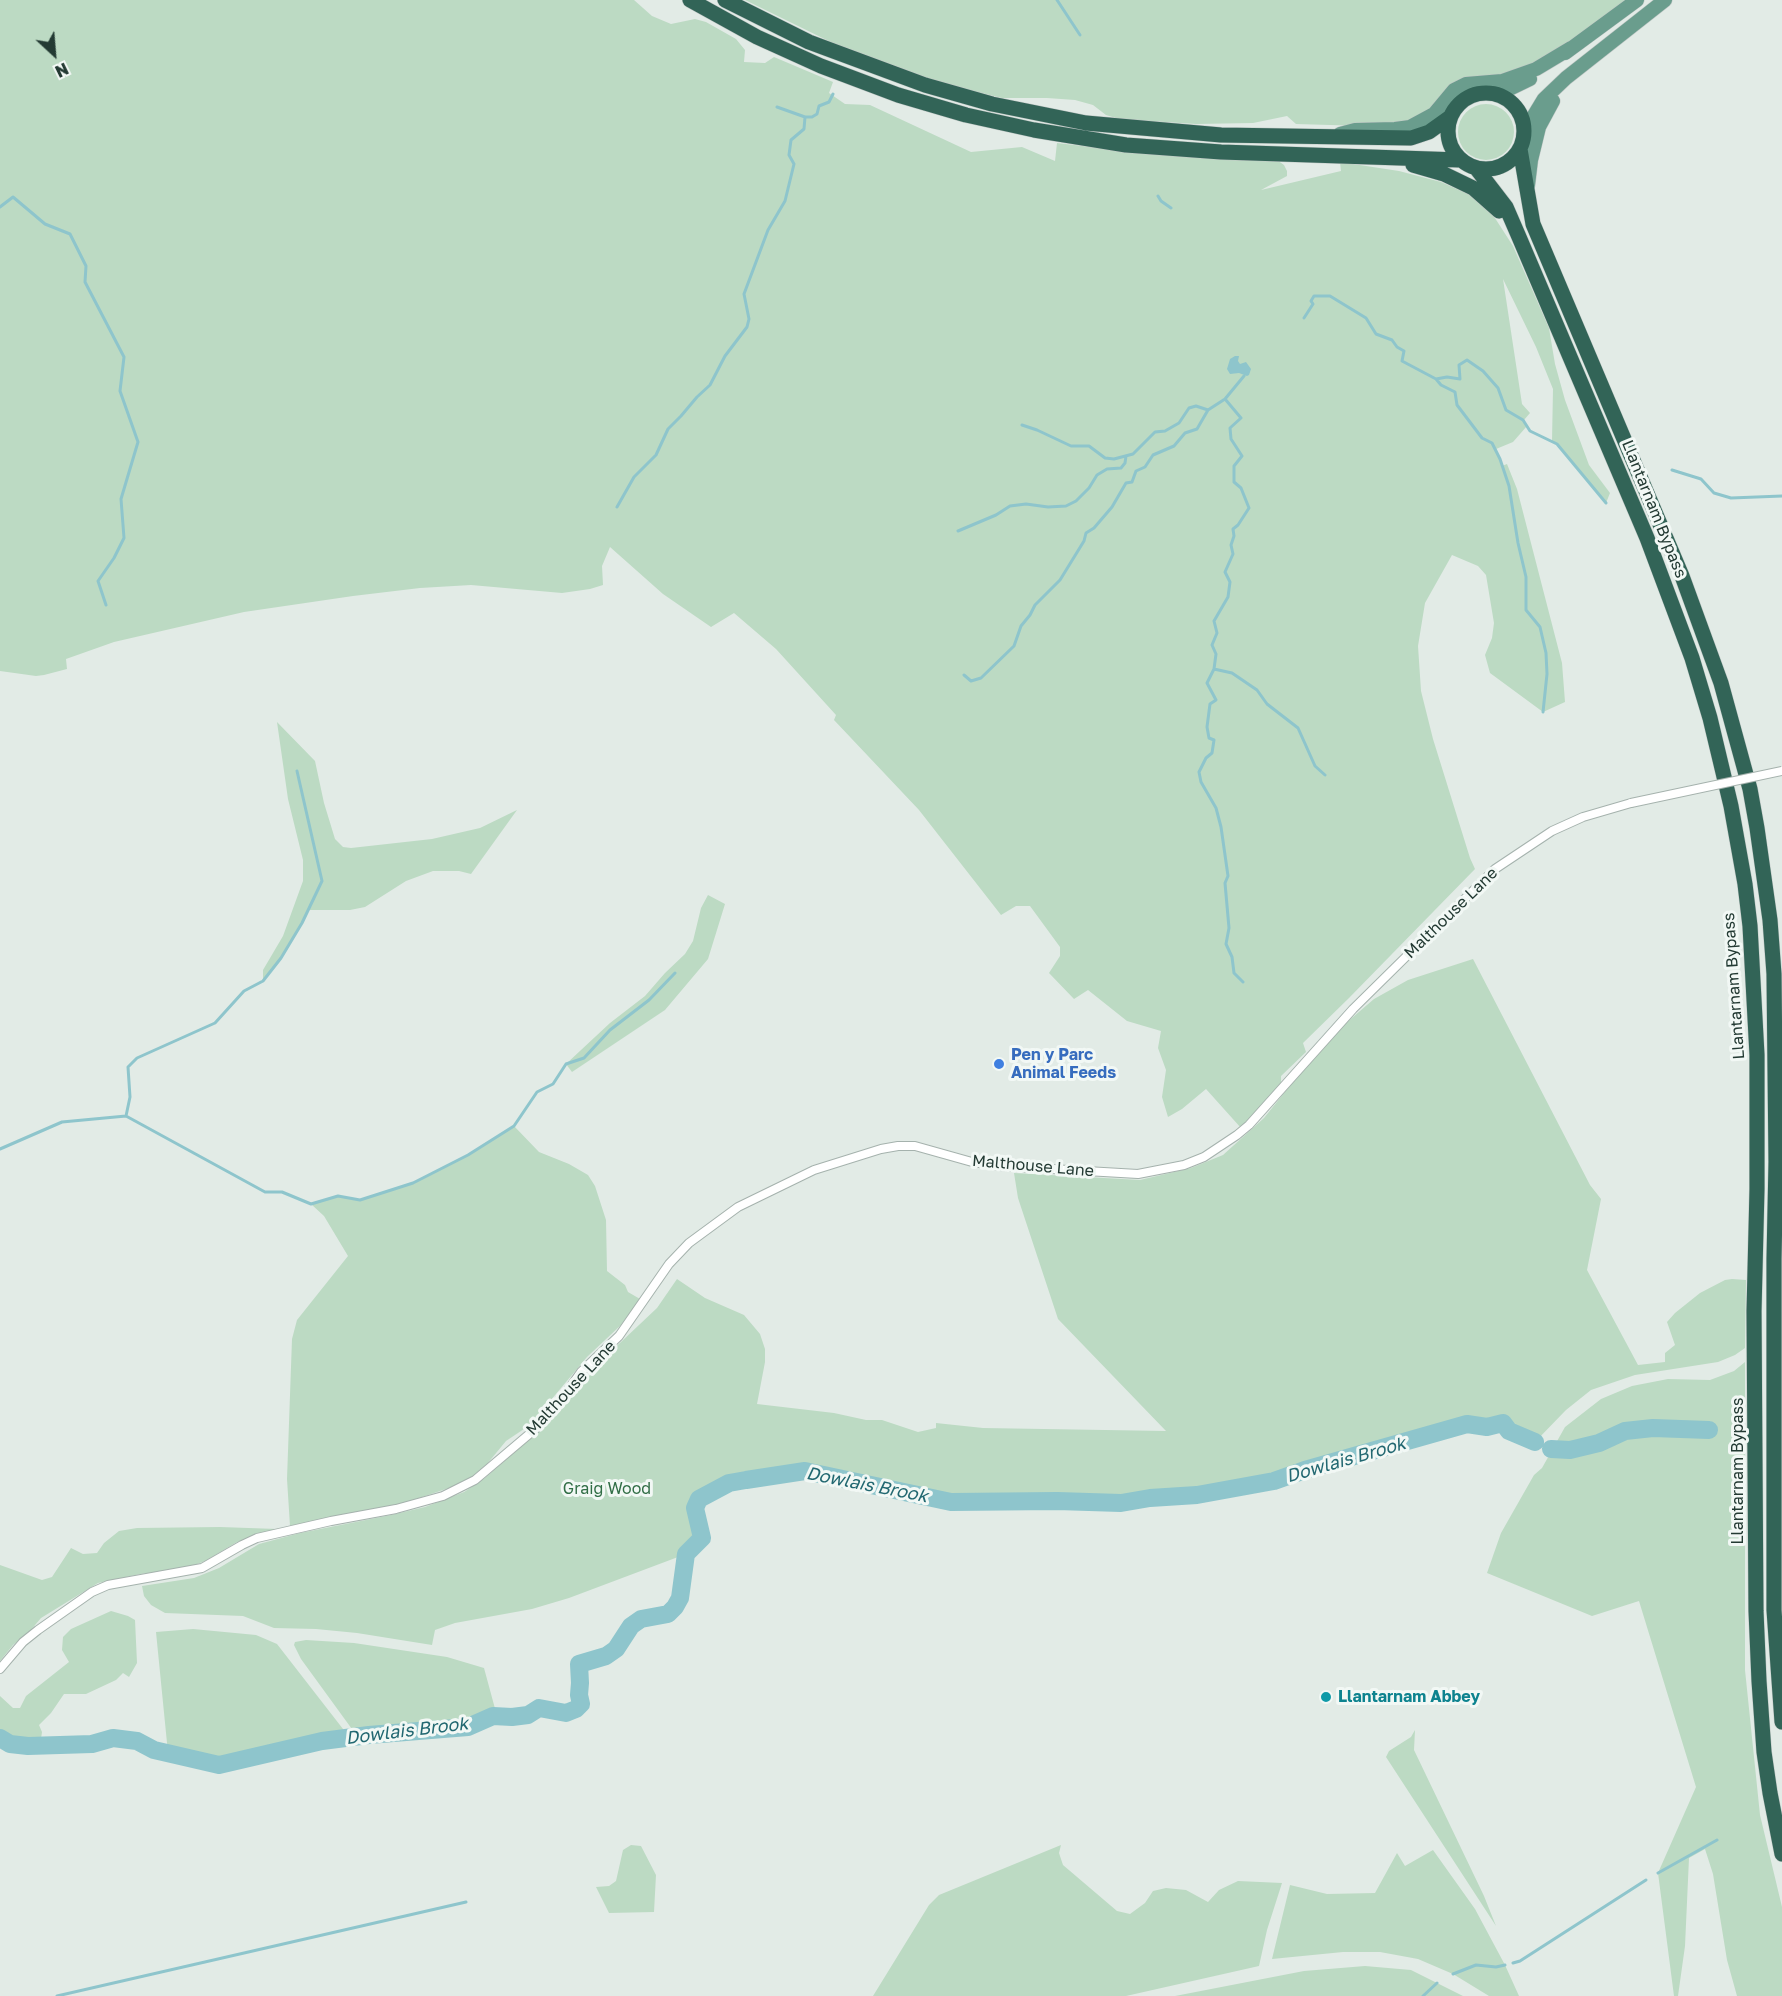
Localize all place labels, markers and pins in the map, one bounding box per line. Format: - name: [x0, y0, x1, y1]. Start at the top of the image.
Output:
- place label: Pen y Parc Animal Feeds: [1011, 1045, 1116, 1083]
- marker: Pen y Parc Animal Feeds: [992, 1057, 1006, 1071]
- place label: Llantarnam Abbey: [1338, 1687, 1480, 1707]
- marker: Llantarnam Abbey: [1319, 1690, 1333, 1704]

